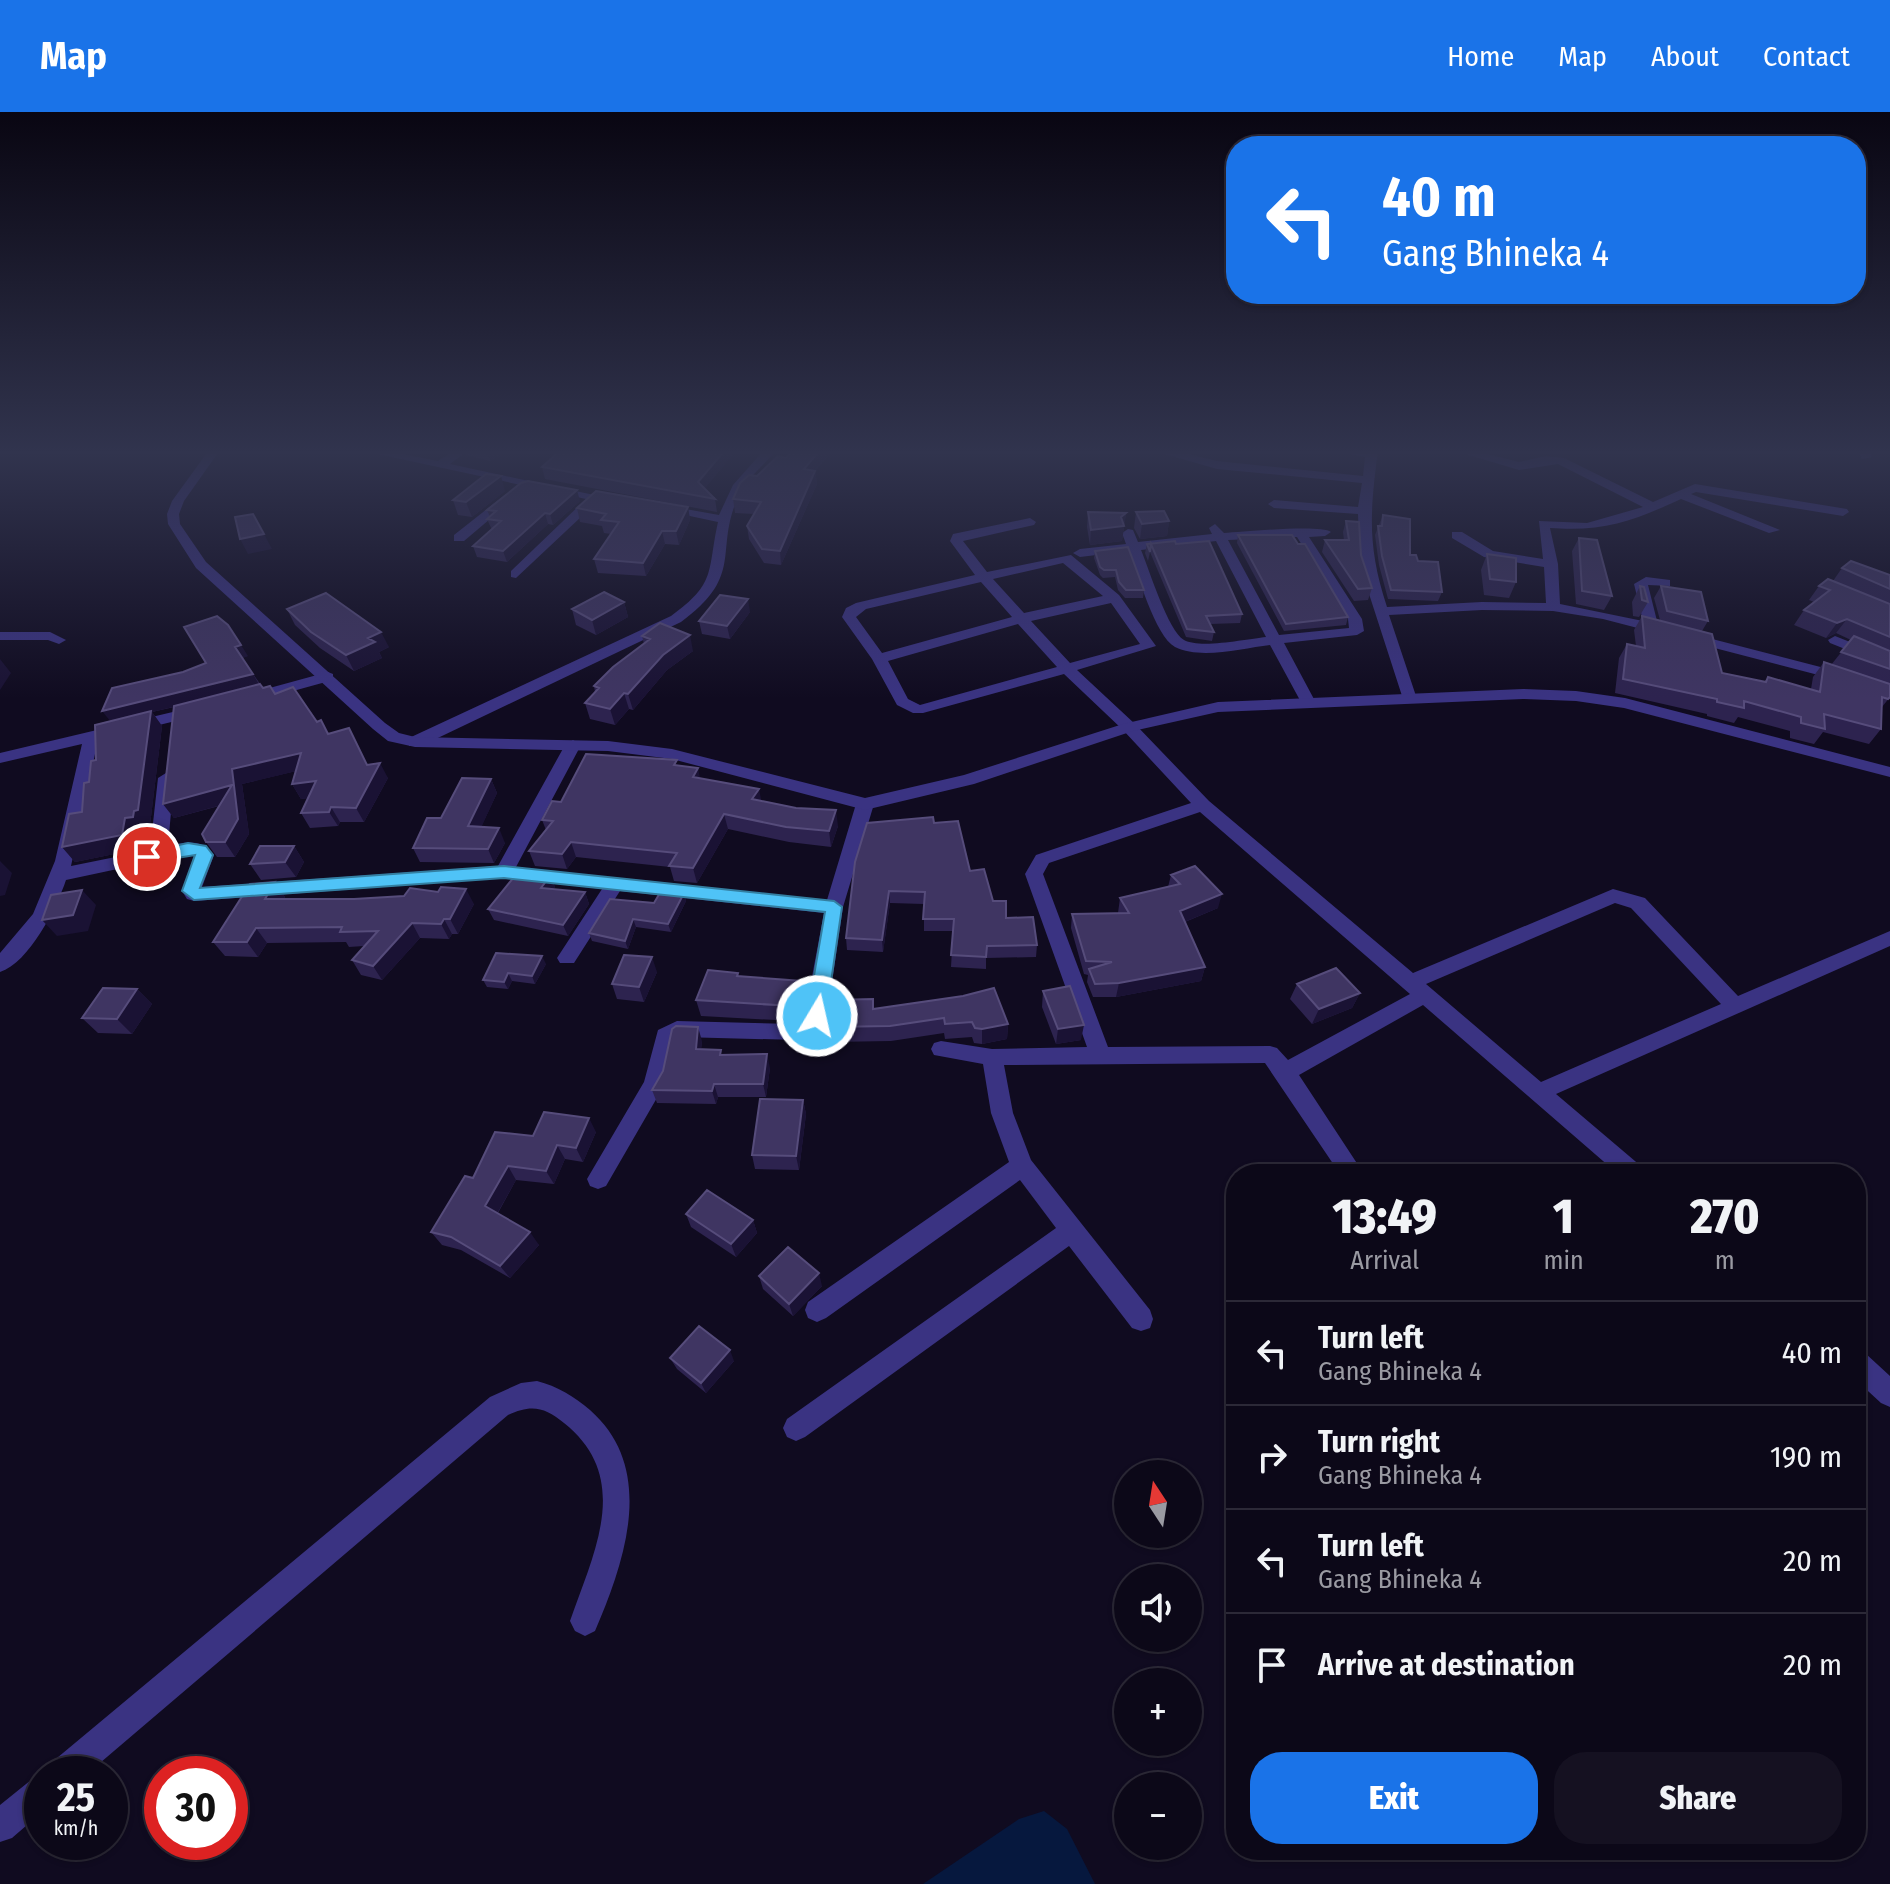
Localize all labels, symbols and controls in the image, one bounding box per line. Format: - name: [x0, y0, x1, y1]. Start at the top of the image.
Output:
- text: Map: [40, 33, 107, 79]
- text: Home: [1447, 40, 1514, 73]
- text: Map: [1558, 40, 1607, 73]
- text: About: [1651, 40, 1719, 73]
- text: Contact: [1763, 40, 1850, 73]
- text: 40 m: [1382, 164, 1496, 231]
- icon: left: [1250, 168, 1354, 272]
- text: Gang Bhineka 4: [1382, 232, 1609, 276]
- pin: [113, 823, 181, 891]
- icon: arrive: [125, 835, 169, 879]
- position arrow: [775, 974, 859, 1058]
- text: 13:49: [1333, 1188, 1437, 1246]
- text: 1: [1553, 1188, 1574, 1246]
- text: 270: [1690, 1188, 1759, 1246]
- text: Arrival: [1350, 1245, 1419, 1276]
- text: min: [1543, 1245, 1584, 1276]
- text: m: [1715, 1245, 1735, 1276]
- text: Turn left: [1318, 1320, 1424, 1356]
- icon: left: [1250, 1331, 1294, 1375]
- text: 40 m: [1782, 1335, 1842, 1371]
- text: Gang Bhineka 4: [1318, 1356, 1482, 1387]
- text: Turn right: [1318, 1424, 1440, 1460]
- icon: right: [1250, 1435, 1294, 1479]
- text: 190 m: [1770, 1439, 1842, 1475]
- north arrow: [1114, 1460, 1202, 1548]
- map controls: [1114, 1460, 1202, 1860]
- text: Gang Bhineka 4: [1318, 1460, 1482, 1491]
- text: Turn left: [1318, 1528, 1424, 1564]
- icon: left: [1250, 1539, 1294, 1583]
- text: 20 m: [1783, 1543, 1842, 1579]
- button: sound: [1114, 1564, 1202, 1652]
- text: Gang Bhineka 4: [1318, 1564, 1482, 1595]
- icon: arrive: [1250, 1643, 1294, 1687]
- text: Arrive at destination: [1318, 1647, 1575, 1683]
- text: 20 m: [1783, 1647, 1842, 1683]
- button: +: [1114, 1668, 1202, 1756]
- button: Exit: [1250, 1752, 1538, 1844]
- button: Share: [1554, 1752, 1842, 1844]
- speed limit sign: 30: [144, 1756, 248, 1860]
- button: −: [1114, 1772, 1202, 1860]
- text: 25: [57, 1774, 95, 1822]
- text: km/h: [54, 1816, 98, 1840]

